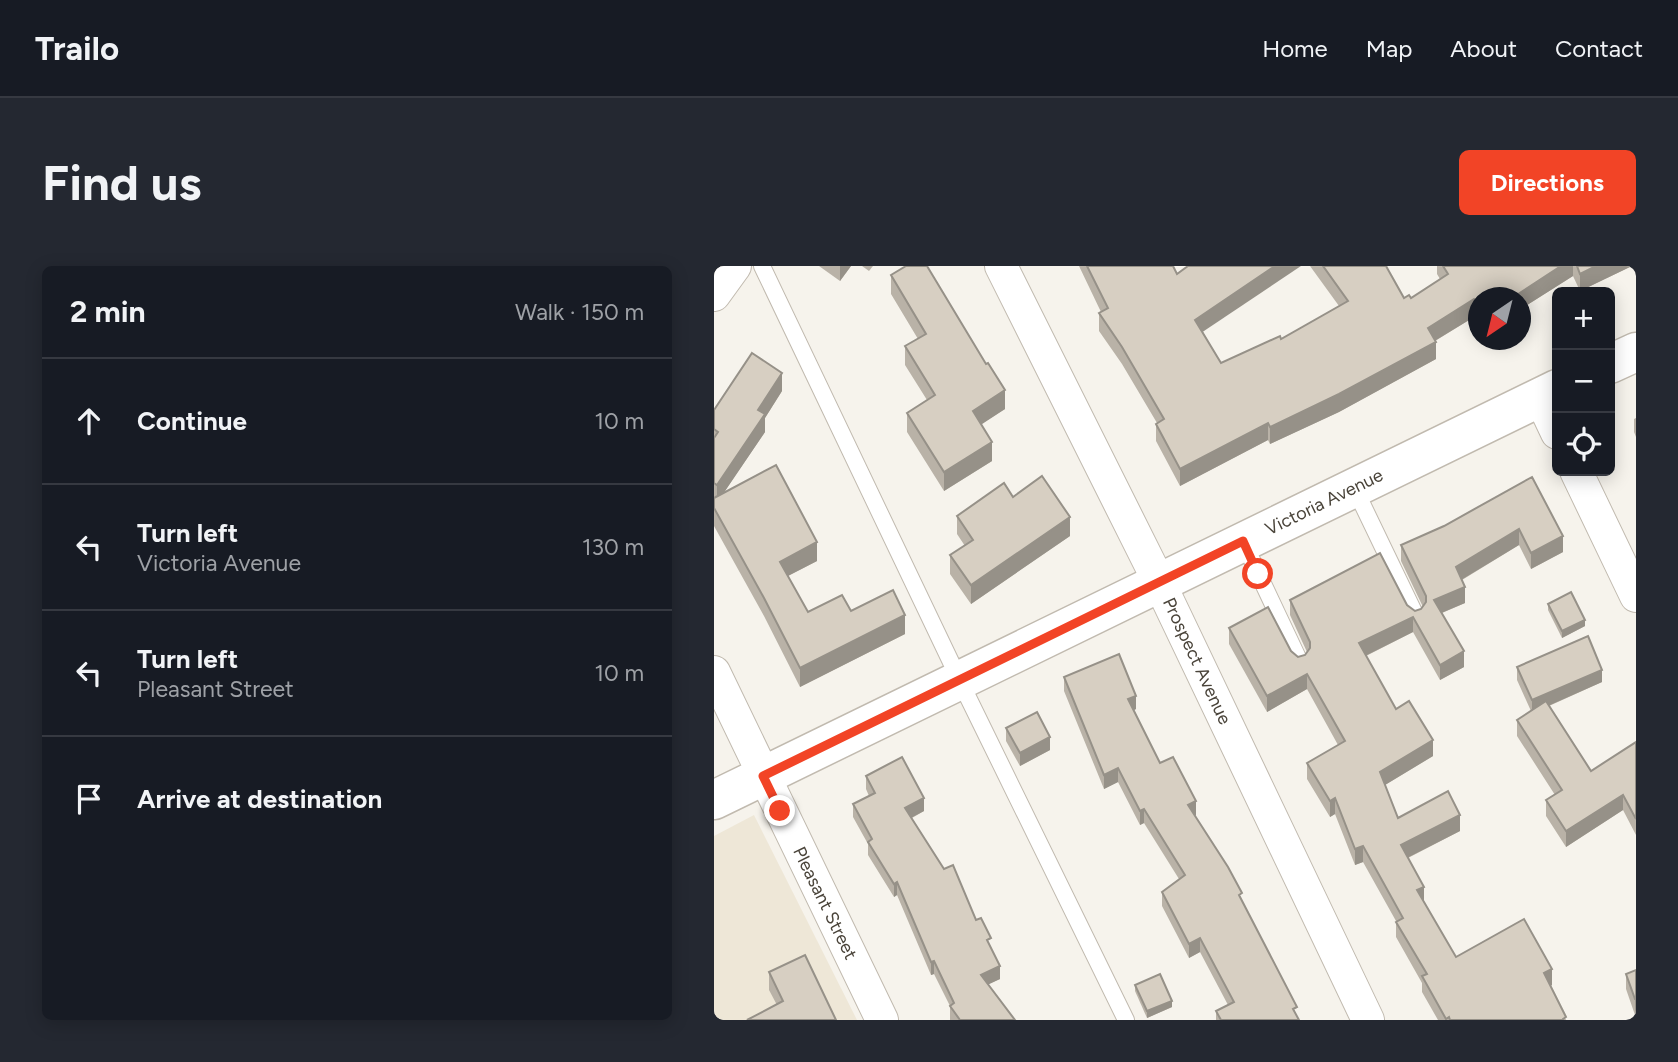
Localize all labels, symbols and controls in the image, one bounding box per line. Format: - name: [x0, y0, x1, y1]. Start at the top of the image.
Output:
- text: Trailo: [35, 29, 119, 68]
- text: Home: [1262, 34, 1328, 63]
- text: Map: [1366, 34, 1412, 63]
- text: About: [1450, 34, 1517, 63]
- text: Contact: [1555, 34, 1643, 63]
- button: Directions: [1459, 150, 1636, 215]
- text: Find us: [42, 153, 201, 212]
- north arrow: [1468, 287, 1531, 350]
- map controls: [1552, 287, 1615, 476]
- button: +: [1552, 287, 1615, 350]
- text: 2 min: [70, 293, 146, 330]
- text: Walk · 150 m: [515, 298, 644, 326]
- button: −: [1552, 350, 1615, 413]
- icon: ahead: [70, 402, 108, 440]
- text: Continue: [137, 405, 247, 437]
- text: 10 m: [595, 407, 644, 435]
- button: locate: [1552, 413, 1615, 476]
- street label: Victoria Avenue: [1262, 464, 1387, 540]
- text: Turn left: [137, 517, 238, 549]
- icon: left: [70, 528, 108, 566]
- text: 130 m: [582, 533, 644, 561]
- text: Victoria Avenue: [137, 549, 301, 577]
- route start: [1242, 558, 1273, 589]
- street label: Prospect Avenue: [1158, 594, 1236, 728]
- text: Turn left: [137, 643, 238, 675]
- icon: left: [70, 654, 108, 692]
- text: 10 m: [595, 659, 644, 687]
- text: Pleasant Street: [137, 675, 294, 703]
- icon: arrive: [70, 780, 108, 818]
- text: Arrive at destination: [137, 783, 382, 815]
- route end: [764, 795, 795, 826]
- street label: Pleasant Street: [788, 843, 862, 963]

